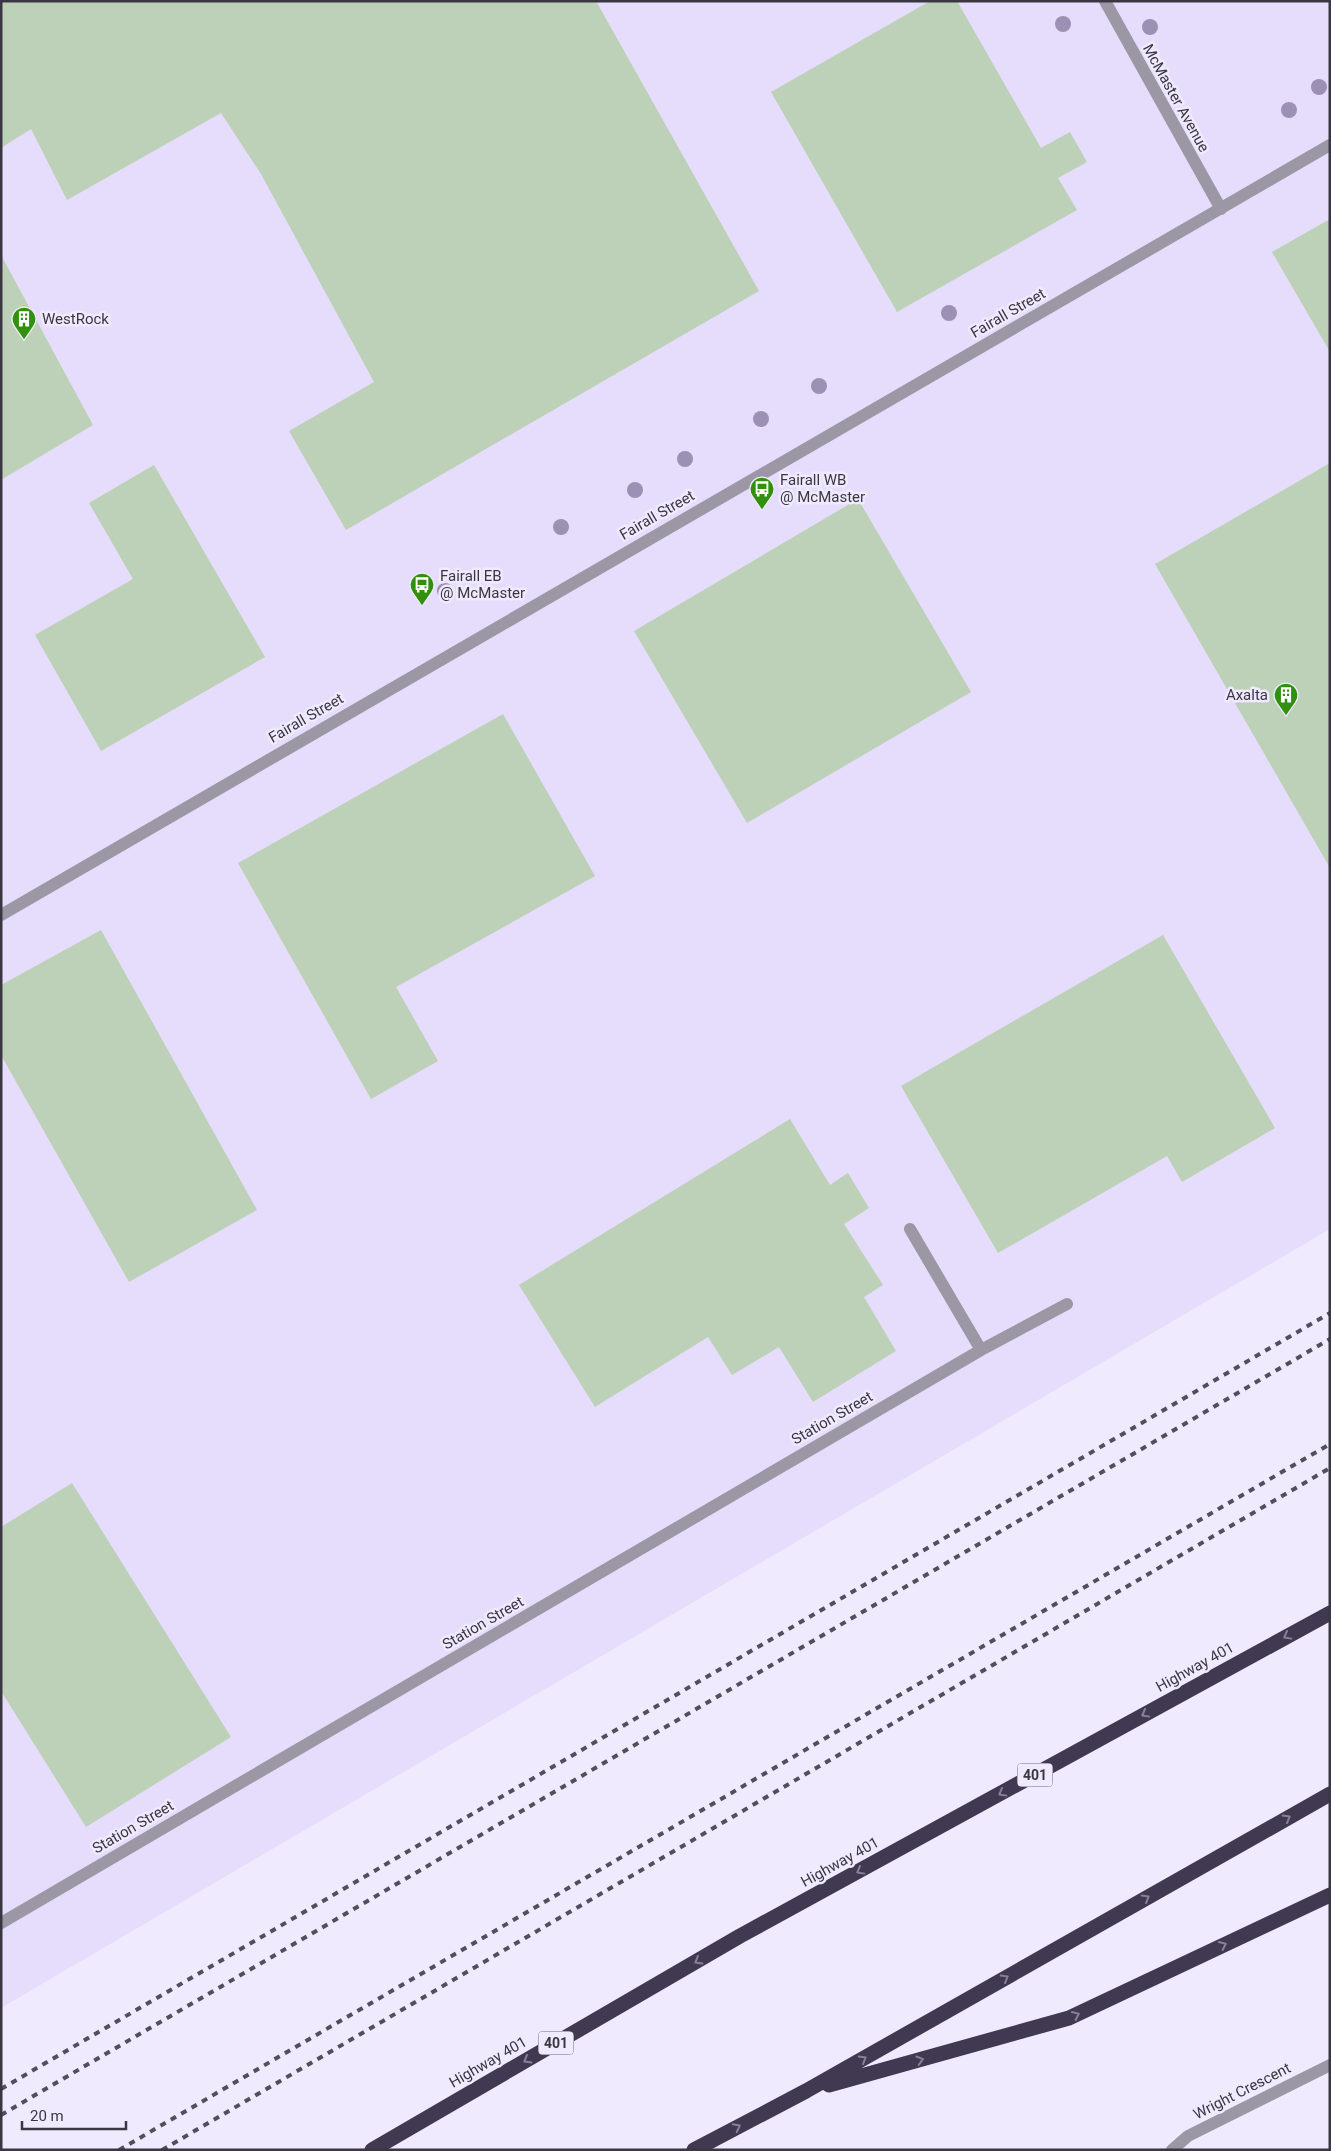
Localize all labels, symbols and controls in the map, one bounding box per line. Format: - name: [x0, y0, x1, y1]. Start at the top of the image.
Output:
- street label: McMaster Avenue: [1139, 41, 1213, 155]
- street label: Fairall Street: [967, 284, 1049, 342]
- building icon: WestRock: [11, 306, 37, 340]
- place label: WestRock: [42, 310, 109, 328]
- place label: Fairall WB @ McMaster: [780, 471, 865, 506]
- bus stop icon: Fairall WB @ McMaster: [749, 476, 775, 510]
- street label: Fairall Street: [616, 486, 698, 544]
- place label: Fairall EB @ McMaster: [440, 567, 525, 602]
- bus stop icon: Fairall EB @ McMaster: [409, 572, 435, 606]
- building icon: Axalta: [1273, 682, 1299, 716]
- place label: Axalta: [1226, 686, 1268, 704]
- street label: Fairall Street: [265, 689, 347, 747]
- street label: Station Street: [788, 1387, 876, 1448]
- street label: Station Street: [439, 1592, 527, 1653]
- one-way arrow: [1283, 1630, 1292, 1640]
- street label: Highway 401: [1153, 1638, 1237, 1696]
- one-way arrow: [1141, 1708, 1150, 1718]
- road number: 401: [1018, 1764, 1052, 1786]
- one-way arrow: [998, 1786, 1007, 1796]
- street label: Station Street: [89, 1796, 177, 1857]
- one-way arrow: [1282, 1814, 1291, 1824]
- street label: Highway 401: [798, 1833, 882, 1891]
- one-way arrow: [856, 1865, 865, 1875]
- one-way arrow: [1141, 1895, 1150, 1905]
- one-way arrow: [1218, 1941, 1227, 1951]
- one-way arrow: [694, 1954, 703, 1964]
- one-way arrow: [999, 1975, 1008, 1985]
- one-way arrow: [1071, 2010, 1080, 2021]
- road number: 401: [538, 2032, 574, 2054]
- street label: Highway 401: [446, 2033, 530, 2091]
- one-way arrow: [524, 2054, 533, 2064]
- one-way arrow: [858, 2055, 867, 2065]
- one-way arrow: [916, 2055, 924, 2065]
- street label: Wright Crescent: [1190, 2059, 1294, 2123]
- scale bar: [22, 2098, 126, 2130]
- text: 20 m: [30, 2107, 64, 2125]
- one-way arrow: [732, 2123, 741, 2133]

